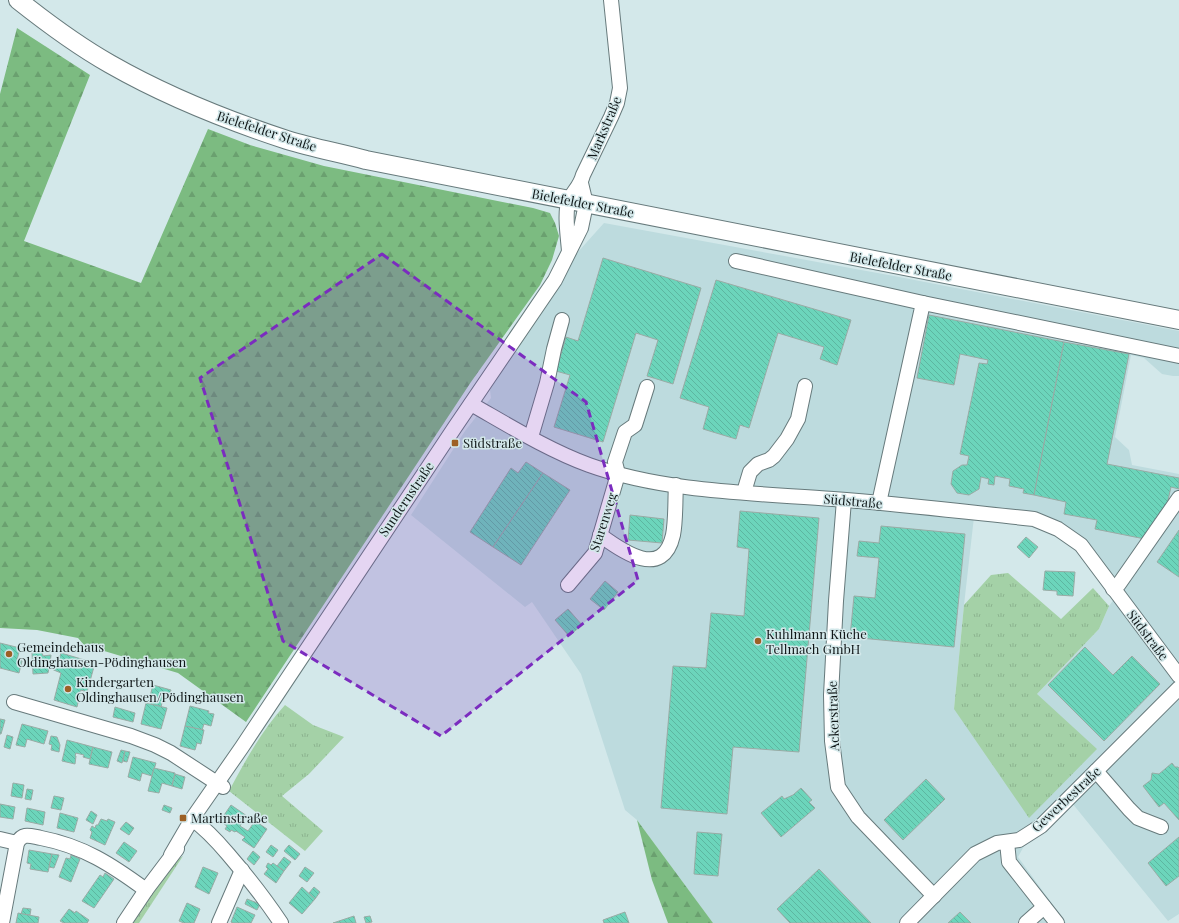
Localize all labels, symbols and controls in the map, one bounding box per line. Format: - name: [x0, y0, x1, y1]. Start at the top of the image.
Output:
- street label: Markstraße: [583, 93, 625, 162]
- street label: Bielefelder Straße: [215, 106, 320, 155]
- street label: Bielefelder Straße: [531, 184, 636, 221]
- street label: Bielefelder Straße: [849, 247, 954, 284]
- place label: Südstraße: [463, 434, 522, 451]
- marker: Südstraße: [450, 438, 460, 448]
- street label: Sundernstraße: [374, 458, 437, 539]
- street label: Südstraße: [823, 489, 884, 512]
- street label: Starenweg: [585, 490, 620, 554]
- street label: Südstraße: [1124, 606, 1173, 664]
- place label: Kuhlmann Küche Tellmach GmbH: [766, 625, 867, 657]
- marker: Kuhlmann Küche Tellmach GmbH: [753, 636, 763, 646]
- place label: Gemeindehaus Oldinghausen-Pödinghausen: [17, 638, 187, 670]
- marker: Gemeindehaus Oldinghausen-Pödinghausen: [4, 649, 14, 659]
- place label: Kindergarten Oldinghausen/Pödinghausen: [76, 673, 244, 705]
- street label: Ackerstraße: [823, 680, 842, 753]
- marker: Kindergarten Oldinghausen/Pödinghausen: [63, 684, 73, 694]
- street label: Gewerbestraße: [1028, 762, 1104, 835]
- place label: Martinstraße: [191, 809, 268, 826]
- marker: Martinstraße: [178, 813, 188, 823]

